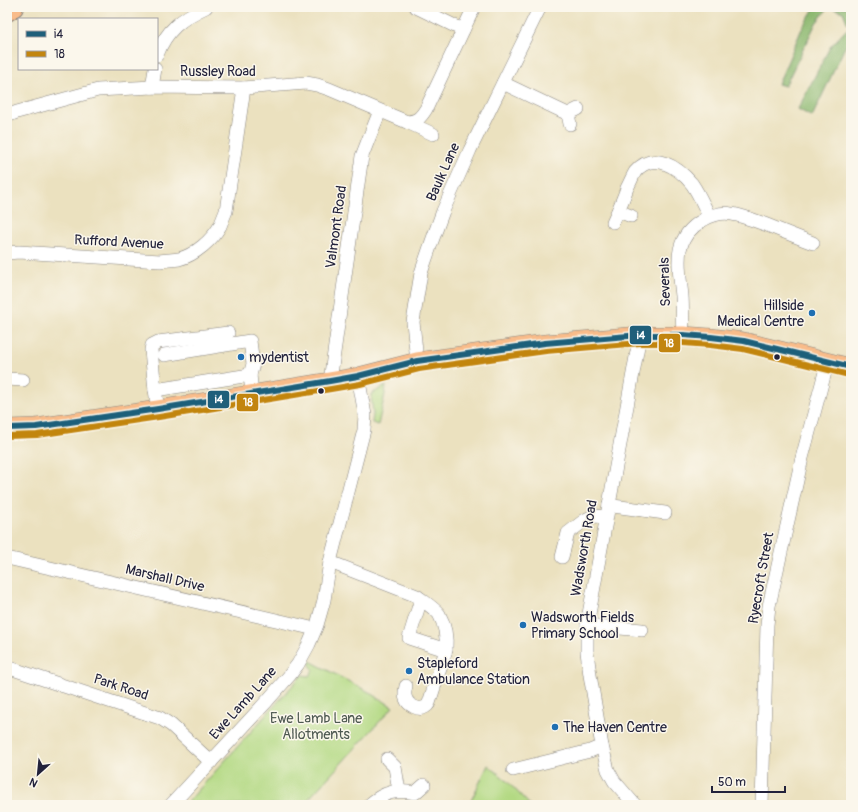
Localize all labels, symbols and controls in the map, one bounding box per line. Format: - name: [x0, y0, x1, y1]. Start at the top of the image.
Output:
- legend: [18, 18, 158, 70]
- text: i4: [54, 27, 63, 42]
- text: 18: [54, 47, 65, 62]
- street label: Russley Road: [180, 63, 256, 80]
- street label: Baulk Lane: [423, 140, 463, 204]
- street label: Valmont Road: [322, 184, 350, 270]
- street label: Rufford Avenue: [74, 231, 164, 253]
- street label: Severals: [656, 256, 674, 307]
- place label: Hillside Medical Centre: [717, 297, 804, 330]
- marker: Hillside Medical Centre: [807, 308, 817, 318]
- line badge: i4: [629, 325, 652, 345]
- text: i4: [637, 329, 646, 342]
- line badge: 18: [658, 333, 681, 353]
- text: 18: [664, 337, 674, 350]
- place label: mydentist: [249, 349, 309, 366]
- marker: mydentist: [236, 352, 246, 362]
- unlabelled marker: [772, 352, 782, 362]
- unlabelled marker: [316, 386, 326, 396]
- line badge: i4: [207, 390, 230, 409]
- text: i4: [215, 393, 224, 406]
- line badge: 18: [236, 393, 259, 412]
- text: 18: [243, 396, 253, 409]
- street label: Wadsworth Road: [567, 498, 601, 598]
- street label: Ryecroft Street: [745, 531, 777, 625]
- street label: Marshall Drive: [124, 561, 206, 595]
- place label: Wadsworth Fields Primary School: [531, 609, 635, 642]
- marker: Wadsworth Fields Primary School: [518, 620, 528, 630]
- place label: Stapleford Ambulance Station: [417, 655, 530, 688]
- street label: Ewe Lamb Lane: [206, 663, 280, 743]
- marker: Stapleford Ambulance Station: [404, 666, 414, 676]
- street label: Park Road: [91, 670, 151, 704]
- park label: Ewe Lamb Lane Allotments: [270, 710, 362, 743]
- place label: The Haven Centre: [563, 719, 667, 736]
- marker: The Haven Centre: [550, 722, 560, 732]
- north arrow: [18, 754, 58, 794]
- scale bar: [712, 768, 785, 794]
- text: N: [27, 775, 40, 790]
- text: 50 m: [718, 775, 746, 790]

